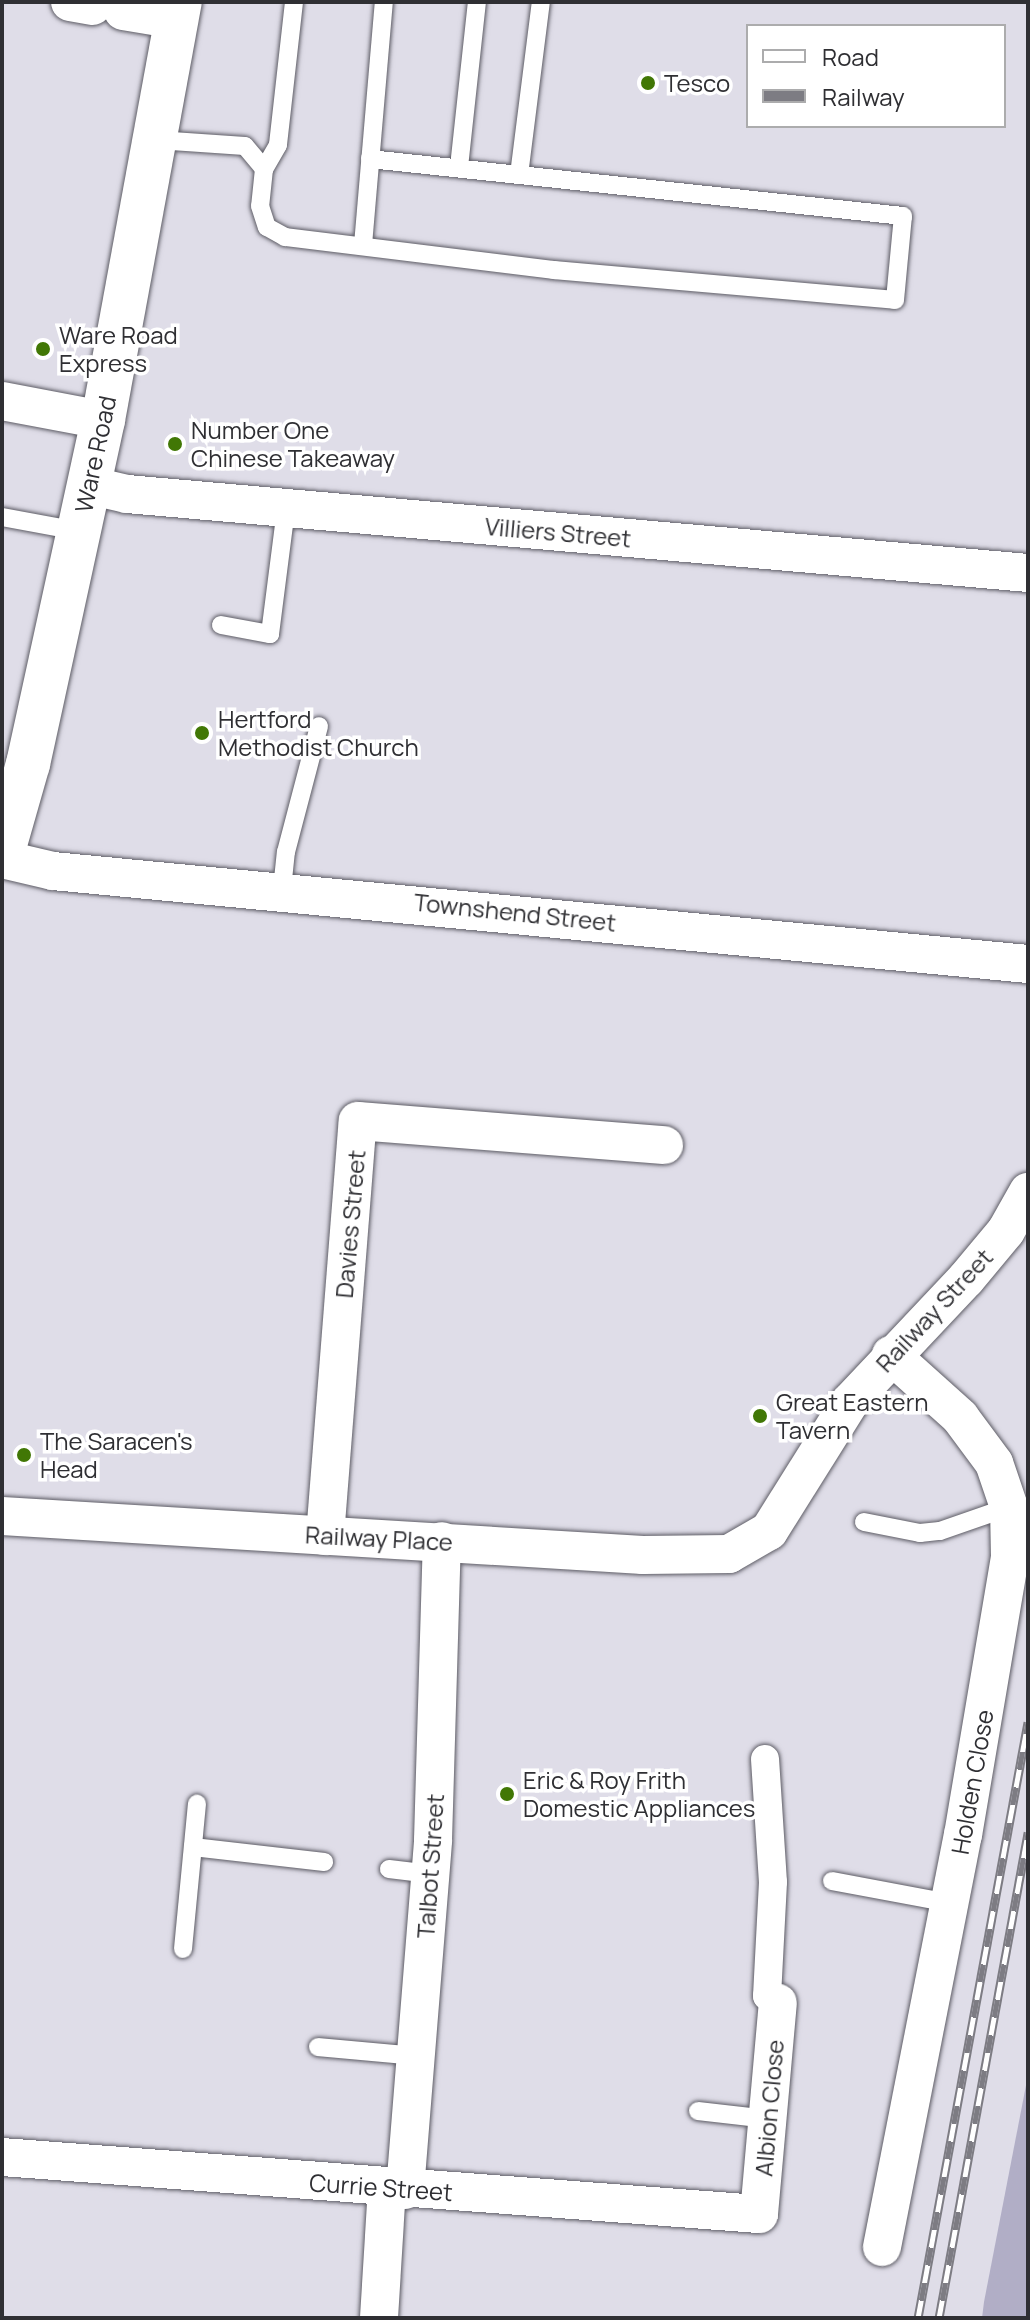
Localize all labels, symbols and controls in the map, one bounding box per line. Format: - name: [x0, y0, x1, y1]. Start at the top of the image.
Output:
- legend: [746, 24, 1006, 128]
- text: Road: [822, 40, 879, 73]
- place label: Tesco: [664, 69, 730, 97]
- marker: Tesco: [639, 74, 657, 92]
- text: Railway: [822, 80, 905, 113]
- place label: Ware Road Express: [59, 321, 178, 377]
- marker: Ware Road Express: [34, 340, 52, 358]
- street label: Ware Road: [69, 393, 121, 515]
- place label: Number One Chinese Takeaway: [191, 416, 395, 472]
- marker: Number One Chinese Takeaway: [166, 435, 184, 453]
- street label: Villiers Street: [484, 511, 632, 553]
- place label: Hertford Methodist Church: [218, 705, 419, 761]
- marker: Hertford Methodist Church: [193, 724, 211, 742]
- street label: Townshend Street: [413, 887, 617, 937]
- street label: Davies Street: [329, 1149, 371, 1299]
- street label: Railway Street: [870, 1242, 998, 1378]
- place label: Great Eastern Tavern: [776, 1388, 929, 1444]
- marker: Great Eastern Tavern: [751, 1407, 769, 1425]
- place label: The Saracen's Head: [40, 1427, 193, 1483]
- marker: The Saracen's Head: [15, 1446, 33, 1464]
- street label: Railway Place: [304, 1520, 454, 1556]
- street label: Holden Close: [945, 1707, 999, 1857]
- place label: Eric & Roy Frith Domestic Appliances: [523, 1766, 755, 1822]
- marker: Eric & Roy Frith Domestic Appliances: [498, 1785, 516, 1803]
- street label: Talbot Street: [411, 1793, 449, 1939]
- street label: Albion Close: [749, 2038, 789, 2178]
- street label: Currie Street: [308, 2168, 454, 2206]

